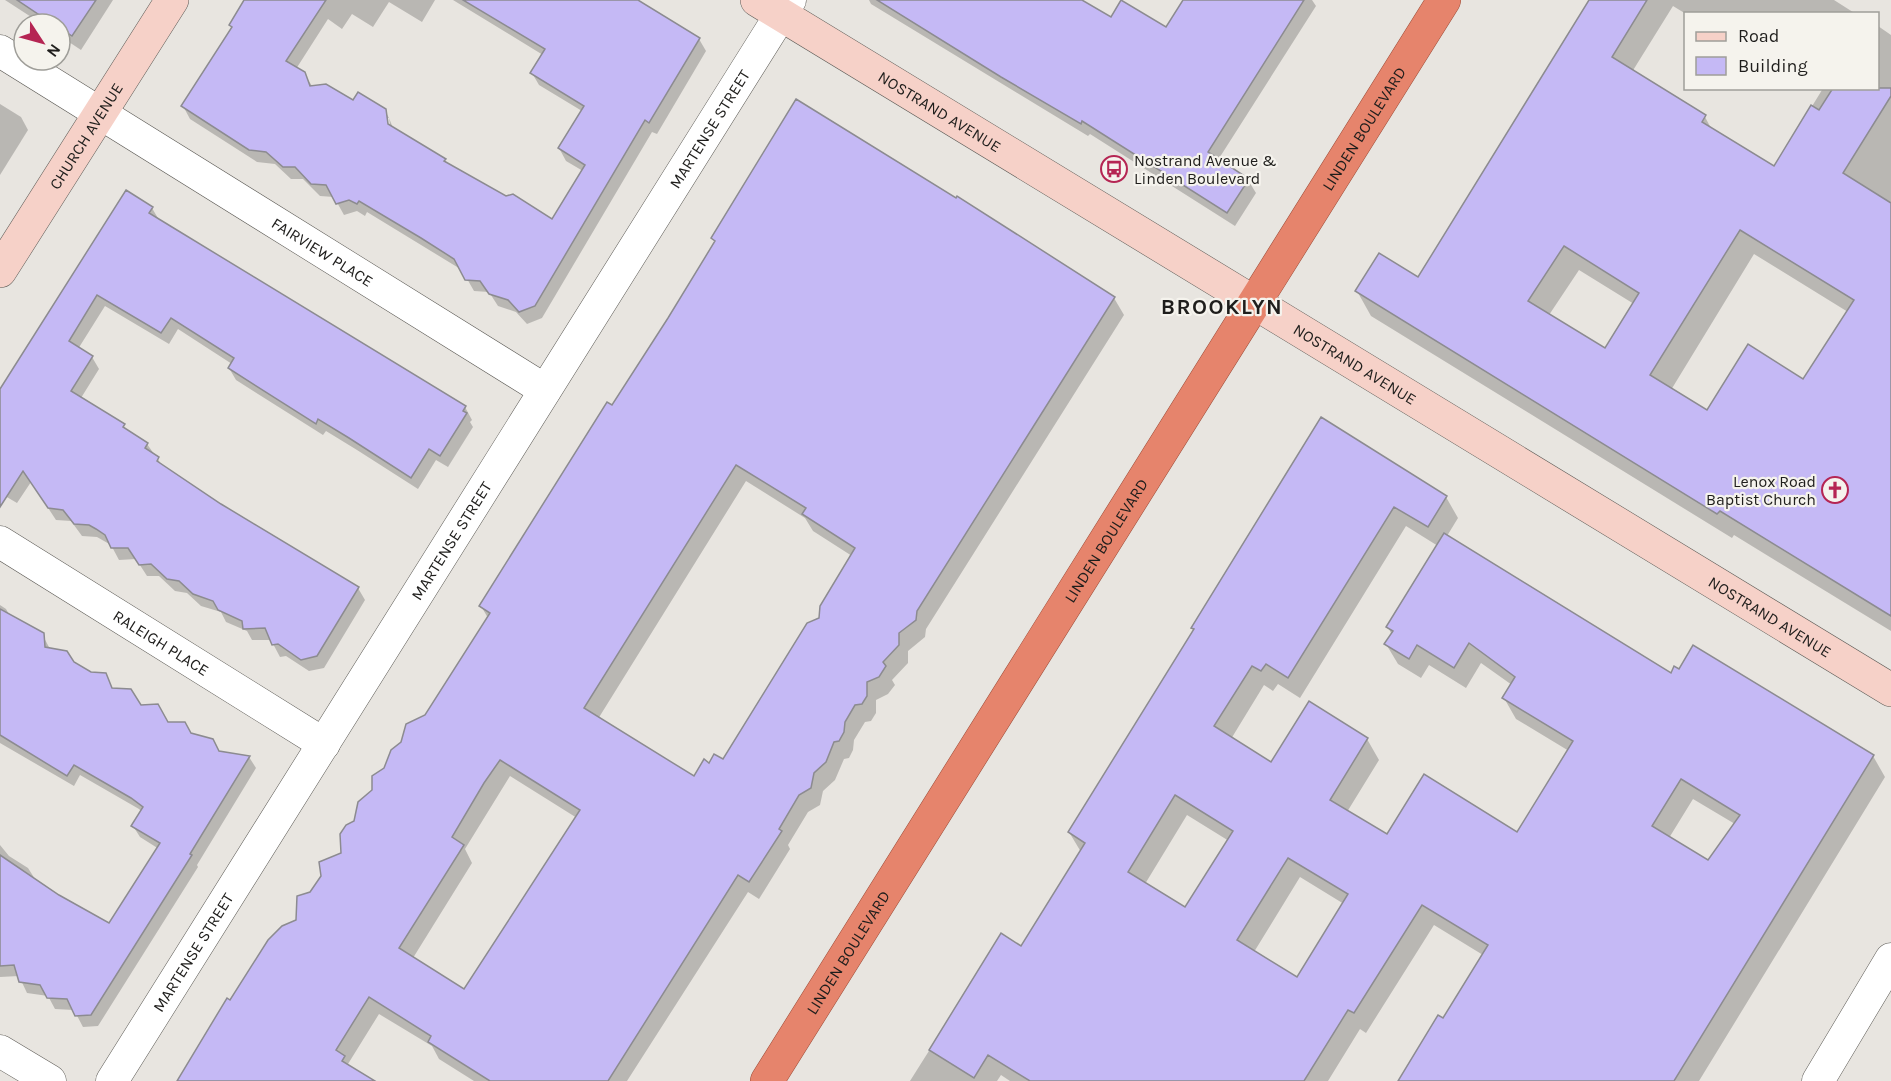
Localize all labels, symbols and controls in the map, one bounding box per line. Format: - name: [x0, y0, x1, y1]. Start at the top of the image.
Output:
- north arrow: [12, 12, 72, 72]
- legend: [1684, 12, 1879, 90]
- text: Road: [1738, 25, 1779, 47]
- text: N: [43, 40, 65, 61]
- text: Building: [1738, 55, 1808, 77]
- street label: LINDEN BOULEVARD: [1318, 63, 1410, 194]
- street label: MARTENSE STREET: [665, 66, 754, 192]
- street label: NOSTRAND AVENUE: [875, 67, 1004, 156]
- street label: CHURCH AVENUE: [45, 79, 127, 193]
- place label: Nostrand Avenue & Linden Boulevard: [1134, 151, 1277, 188]
- bus stop icon: Nostrand Avenue & Linden Boulevard: [1099, 154, 1129, 184]
- street label: FAIRVIEW PLACE: [268, 213, 377, 291]
- district label: BROOKLYN: [1161, 294, 1283, 320]
- street label: NOSTRAND AVENUE: [1290, 320, 1420, 409]
- place label: Lenox Road Baptist Church: [1706, 472, 1816, 509]
- street label: LINDEN BOULEVARD: [1060, 475, 1152, 606]
- church icon: Lenox Road Baptist Church: [1820, 475, 1850, 505]
- street label: MARTENSE STREET: [407, 478, 496, 604]
- street label: NOSTRAND AVENUE: [1705, 572, 1835, 662]
- street label: RALEIGH PLACE: [110, 606, 212, 680]
- street label: LINDEN BOULEVARD: [802, 887, 894, 1018]
- street label: MARTENSE STREET: [149, 890, 238, 1015]

